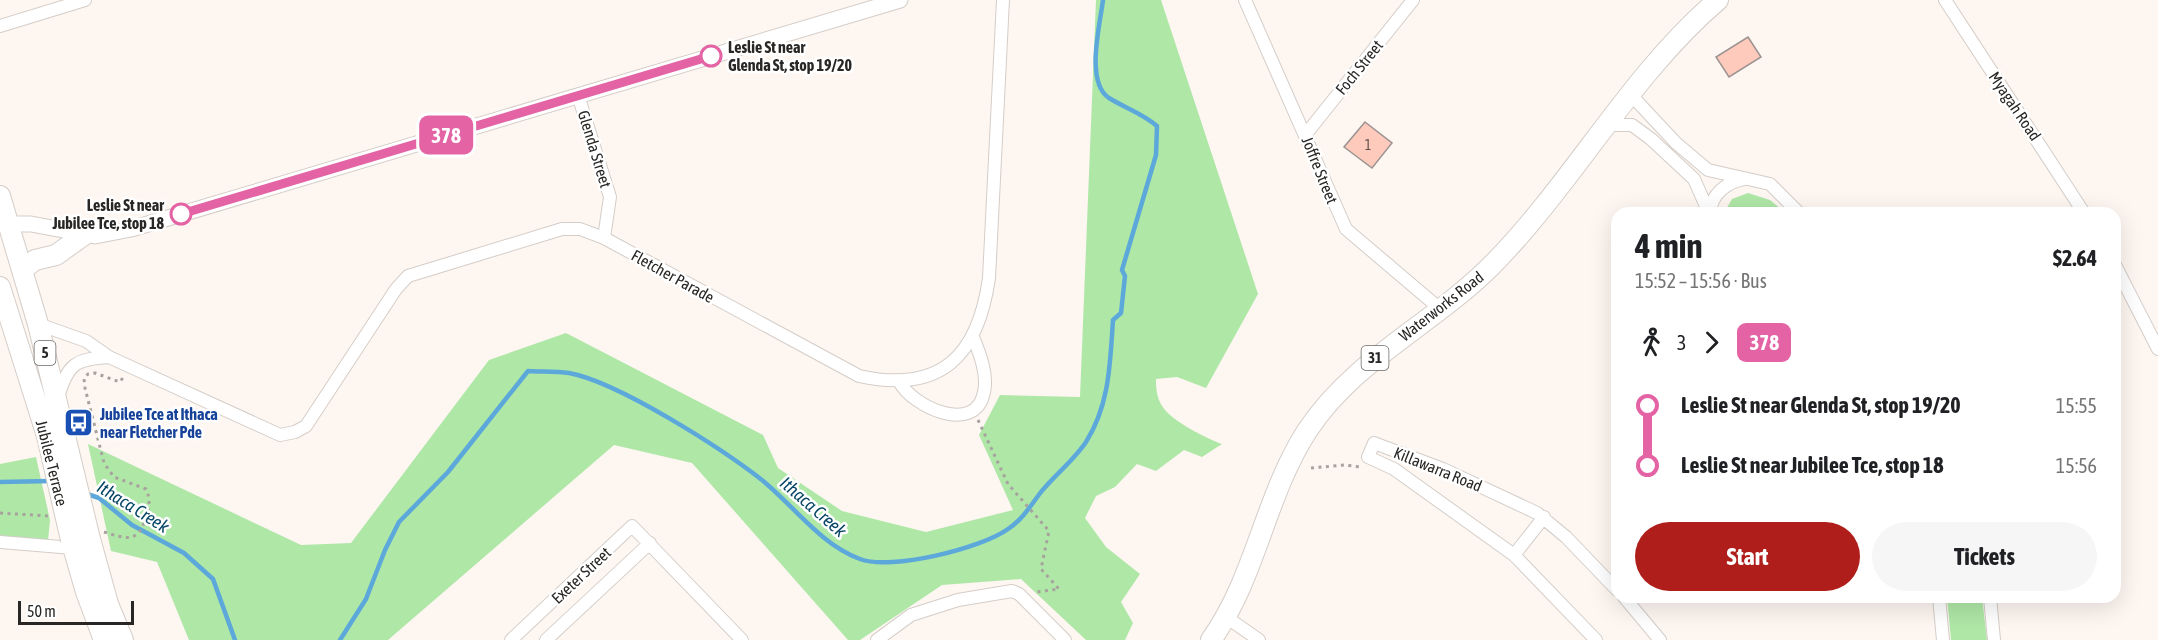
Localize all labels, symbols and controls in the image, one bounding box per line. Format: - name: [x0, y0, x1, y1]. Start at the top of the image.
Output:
- street label: Foch Street: [1332, 36, 1387, 98]
- place label: Leslie St near Glenda St, stop 19/20: [728, 38, 853, 74]
- marker: Leslie St near Glenda St, stop 19/20: [700, 45, 722, 67]
- street label: Myagah Road: [1985, 68, 2045, 144]
- street label: Glenda Street: [575, 108, 615, 190]
- line badge: 378: [412, 116, 480, 154]
- text: 378: [431, 123, 461, 147]
- street label: Joffre Street: [1298, 134, 1342, 206]
- house number: 1: [1365, 137, 1371, 153]
- place label: Leslie St near Jubilee Tce, stop 18: [51, 196, 164, 232]
- marker: Leslie St near Jubilee Tce, stop 18: [170, 203, 192, 225]
- text: 4 min: [1635, 227, 1702, 265]
- text: $2.64: [2053, 245, 2097, 271]
- street label: Fletcher Parade: [629, 246, 717, 306]
- street label: Waterworks Road: [1395, 267, 1487, 345]
- text: 15:52 – 15:56 · Bus: [1635, 269, 1767, 292]
- icon: walk: [1635, 326, 1668, 359]
- icon: forward: [1695, 326, 1728, 359]
- text: 378: [1749, 330, 1779, 354]
- text: 3: [1677, 331, 1686, 354]
- road number: 5: [34, 341, 56, 365]
- road number: 31: [1362, 346, 1388, 370]
- text: Leslie St near Glenda St, stop 19/20: [1681, 392, 1961, 418]
- text: 15:55: [2056, 394, 2097, 417]
- place label: Jubilee Tce at Ithaca near Fletcher Pde: [99, 405, 218, 441]
- bus stop icon: Jubilee Tce at Ithaca near Fletcher Pde: [63, 407, 95, 439]
- street label: Jubilee Terrace: [33, 418, 71, 508]
- street label: Killawarra Road: [1391, 443, 1485, 495]
- text: Leslie St near Jubilee Tce, stop 18: [1681, 452, 1944, 478]
- text: 15:56: [2056, 454, 2097, 477]
- water label: Ithaca Creek: [776, 472, 852, 542]
- water label: Ithaca Creek: [93, 476, 174, 538]
- button: Start: [1635, 522, 1860, 591]
- button: Tickets: [1872, 522, 2097, 591]
- street label: Exeter Street: [548, 543, 615, 607]
- scale bar: [18, 598, 134, 626]
- text: 50 m: [27, 602, 56, 620]

